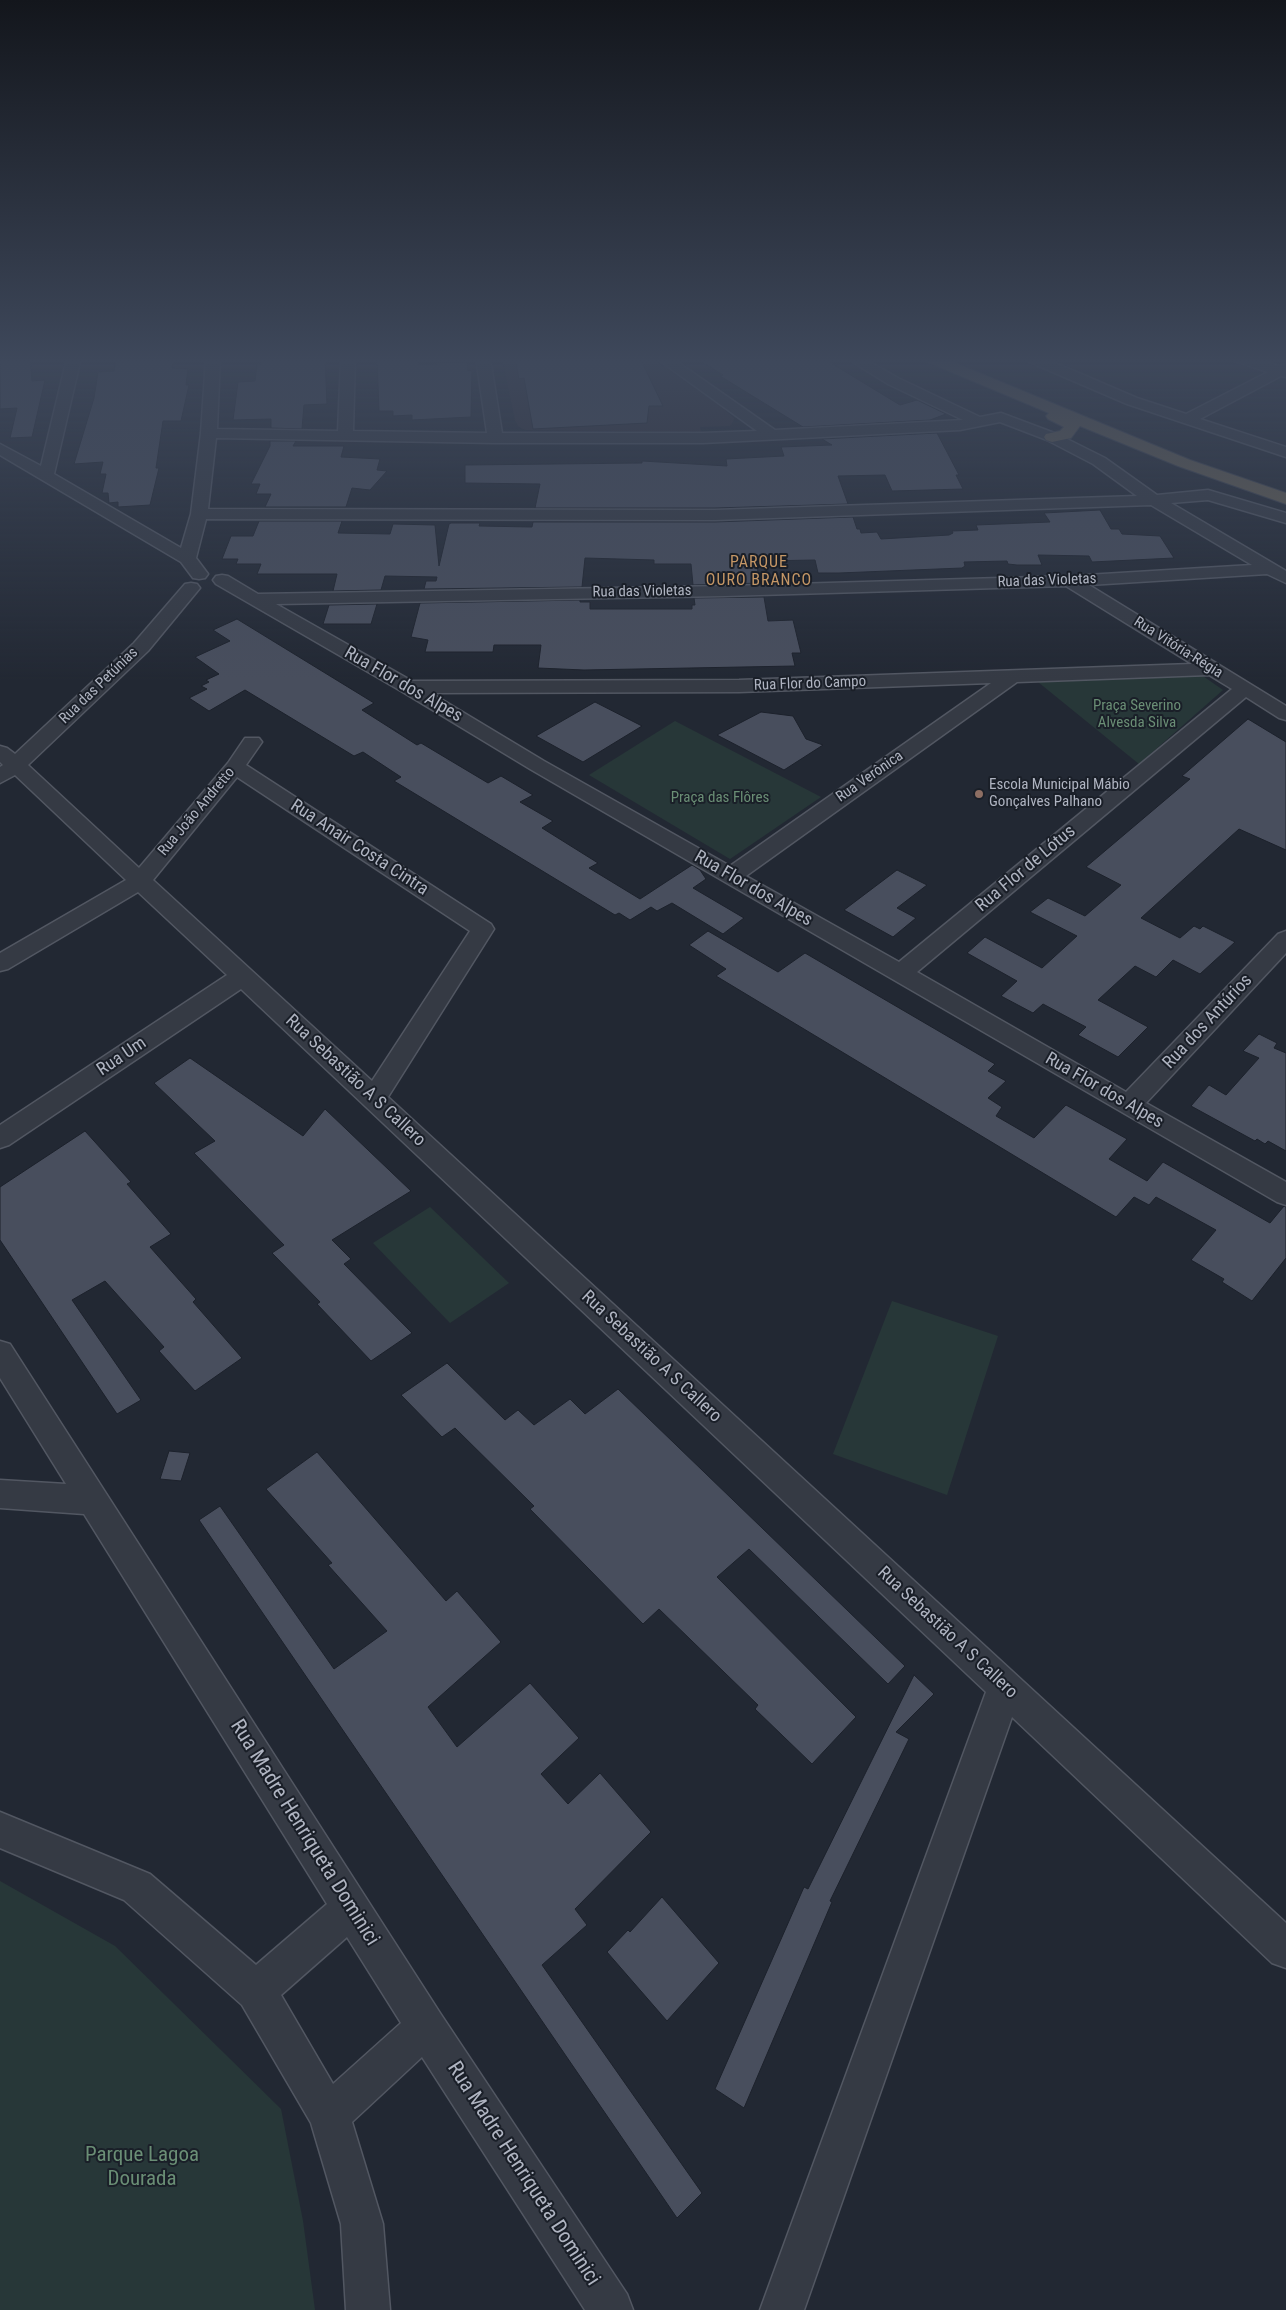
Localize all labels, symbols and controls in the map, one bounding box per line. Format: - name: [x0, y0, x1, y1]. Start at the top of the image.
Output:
- district label: PARQUE OURO BRANCO: [704, 553, 814, 591]
- street label: Rua das Violetas: [997, 570, 1097, 592]
- street label: Rua das Violetas: [592, 582, 692, 602]
- street label: Rua Vitória-Régia: [1130, 613, 1226, 683]
- street label: Rua Flor dos Alpes: [340, 642, 466, 728]
- street label: Rua das Petúnias: [56, 644, 142, 728]
- street label: Rua Flor do Campo: [754, 673, 866, 695]
- park label: Praça Severino Alvesda Silva: [1093, 697, 1181, 732]
- street label: Rua Verônica: [833, 747, 907, 807]
- street label: Rua João Andretto: [155, 764, 239, 860]
- place label: Escola Municipal Mábio Gonçalves Palhano: [989, 776, 1130, 811]
- marker: Escola Municipal Mábio Gonçalves Palhano: [973, 788, 985, 800]
- park label: Praça das Flôres: [671, 789, 769, 807]
- street label: Rua Anair Costa Cintra: [286, 795, 432, 901]
- street label: Rua Flor de Lótus: [972, 821, 1080, 917]
- street label: Rua Flor dos Alpes: [690, 846, 816, 932]
- street label: Rua dos Antúrios: [1159, 970, 1257, 1074]
- street label: Rua Sebastião A S Callero: [281, 1011, 429, 1151]
- street label: Rua Um: [93, 1033, 151, 1081]
- street label: Rua Flor dos Alpes: [1041, 1048, 1167, 1134]
- street label: Rua Sebastião A S Callero: [577, 1287, 725, 1427]
- street label: Rua Sebastião A S Callero: [873, 1563, 1021, 1703]
- street label: Rua Madre Henriqueta Dominici: [224, 1715, 384, 1951]
- street label: Rua Madre Henriqueta Dominici: [441, 2057, 605, 2291]
- park label: Parque Lagoa Dourada: [85, 2143, 199, 2193]

